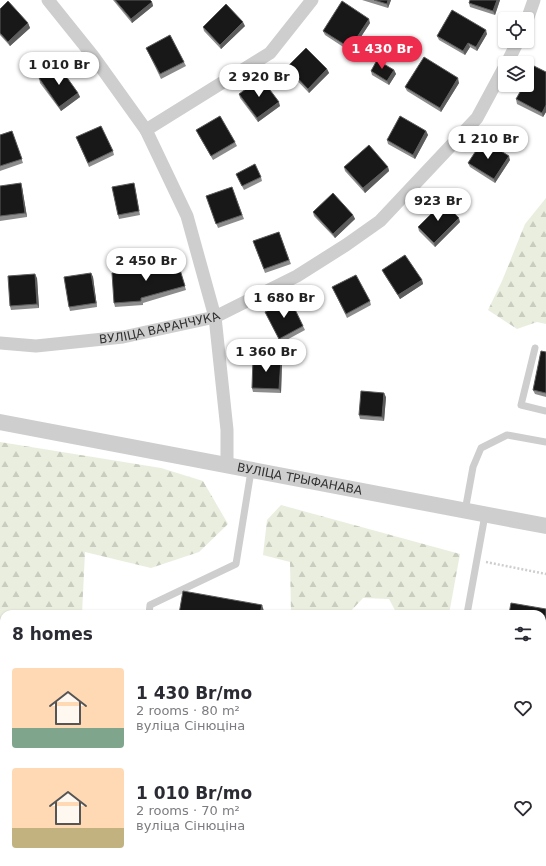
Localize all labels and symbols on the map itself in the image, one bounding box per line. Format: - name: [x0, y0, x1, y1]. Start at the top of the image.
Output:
- pin: 1 430 Br: [341, 36, 423, 70]
- pin: 1 010 Br: [18, 52, 100, 86]
- pin: 2 920 Br: [218, 64, 300, 98]
- pin: 1 210 Br: [447, 126, 529, 160]
- pin: 923 Br: [405, 188, 471, 222]
- pin: 2 450 Br: [105, 248, 187, 282]
- pin: 1 680 Br: [243, 285, 325, 319]
- street label: ВУЛІЦА ВАРАНЧУКА: [98, 308, 223, 346]
- pin: 1 360 Br: [225, 339, 307, 373]
- street label: ВУЛІЦА ТРЫФАНАВА: [236, 460, 364, 498]

